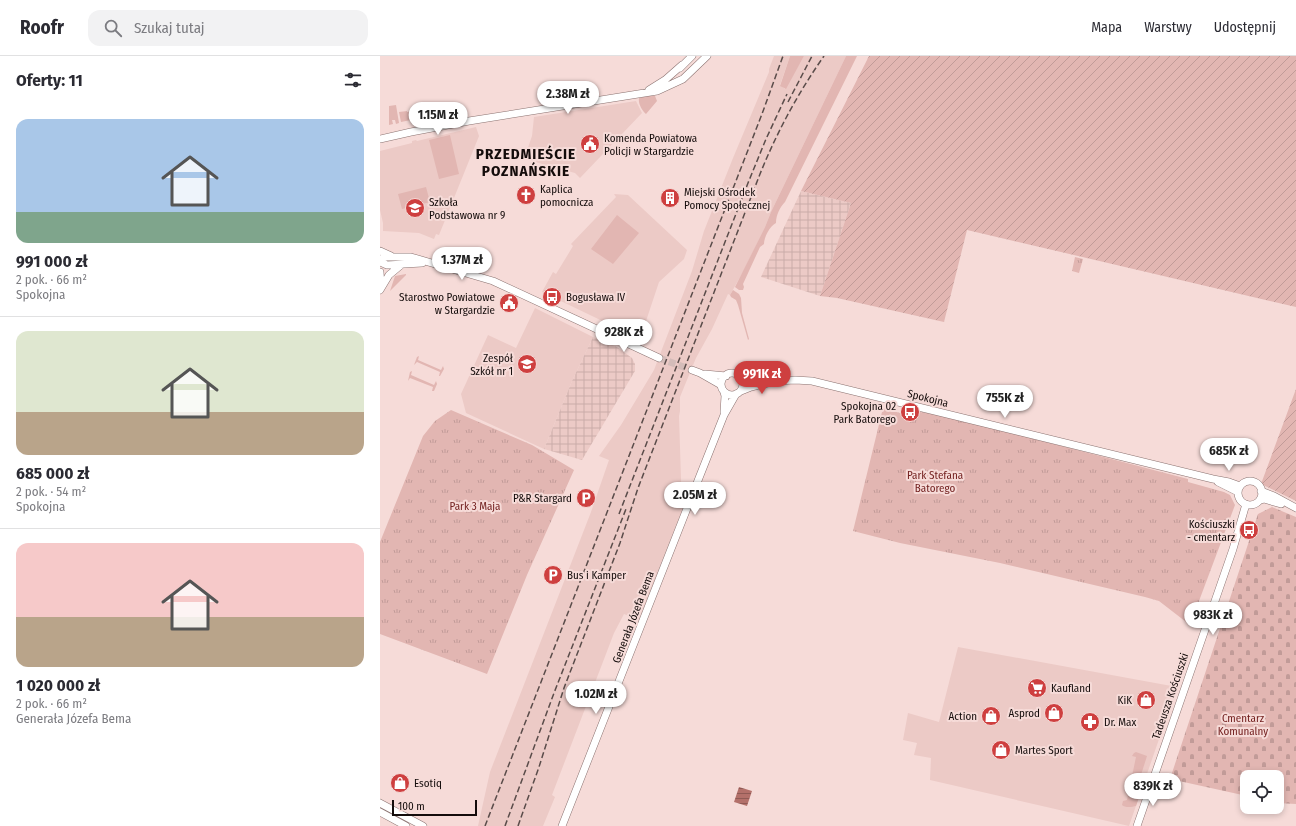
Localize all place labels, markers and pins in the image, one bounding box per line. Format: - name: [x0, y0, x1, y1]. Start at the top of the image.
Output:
- pin: 2.38M zł: [527, 81, 609, 115]
- pin: 1.15M zł: [397, 102, 479, 136]
- place label: Komenda Powiatowa Policji w Stargardzie: [604, 132, 697, 158]
- public building icon: Komenda Powiatowa Policji w Stargardzie: [579, 133, 601, 155]
- place label: Kaplica pomocnicza: [540, 183, 593, 209]
- church icon: Kaplica pomocnicza: [515, 184, 537, 206]
- place label: Miejski Ośrodek Pomocy Społecznej: [684, 186, 771, 212]
- building icon: Miejski Ośrodek Pomocy Społecznej: [659, 187, 681, 209]
- place label: Szkoła Podstawowa nr 9: [429, 196, 505, 222]
- school or university icon: Szkoła Podstawowa nr 9: [404, 197, 426, 219]
- pin: 1.37M zł: [421, 247, 503, 281]
- bus stop icon: Bogusława IV: [541, 286, 563, 308]
- place label: Starostwo Powiatowe w Stargardzie: [399, 291, 495, 317]
- place label: Bogusława IV: [566, 291, 626, 304]
- public building icon: Starostwo Powiatowe w Stargardzie: [498, 292, 520, 314]
- pin: 928K zł: [587, 319, 661, 353]
- place label: Zespół Szkół nr 1: [470, 352, 514, 378]
- school or university icon: Zespół Szkół nr 1: [516, 353, 538, 375]
- pin: 991K zł: [725, 361, 799, 395]
- pin: 755K zł: [968, 385, 1042, 419]
- place label: Spokojna 02 Park Batorego: [834, 400, 896, 426]
- bus stop icon: Spokojna 02 Park Batorego: [899, 401, 921, 423]
- pin: 685K zł: [1192, 438, 1266, 472]
- pin: 2.05M zł: [654, 482, 736, 516]
- parking icon: P&R Stargard: [575, 487, 597, 509]
- place label: P&R Stargard: [513, 492, 572, 505]
- place label: Kościuszki - cmentarz: [1187, 518, 1236, 544]
- bus stop icon: Kościuszki - cmentarz: [1238, 519, 1260, 541]
- parking icon: Bus i Kamper: [542, 564, 564, 586]
- place label: Bus i Kamper: [567, 569, 626, 582]
- pin: 983K zł: [1176, 602, 1250, 636]
- supermarket icon: Kaufland: [1026, 677, 1048, 699]
- pin: 1.02M zł: [555, 681, 637, 715]
- place label: Kaufland: [1051, 682, 1091, 695]
- shop icon: KiK: [1135, 689, 1157, 711]
- place label: KiK: [1118, 694, 1132, 707]
- shop icon: Asprod: [1043, 702, 1065, 724]
- shop icon: Action: [980, 705, 1002, 727]
- place label: Asprod: [1008, 707, 1040, 720]
- place label: Action: [949, 710, 977, 723]
- pharmacy icon: Dr. Max: [1079, 711, 1101, 733]
- place label: Dr. Max: [1104, 716, 1136, 729]
- shop icon: Martes Sport: [990, 739, 1012, 761]
- place label: Martes Sport: [1015, 744, 1073, 757]
- shop icon: Esotiq: [389, 772, 411, 794]
- pin: 839K zł: [1116, 773, 1190, 807]
- place label: Esotiq: [414, 777, 442, 790]

